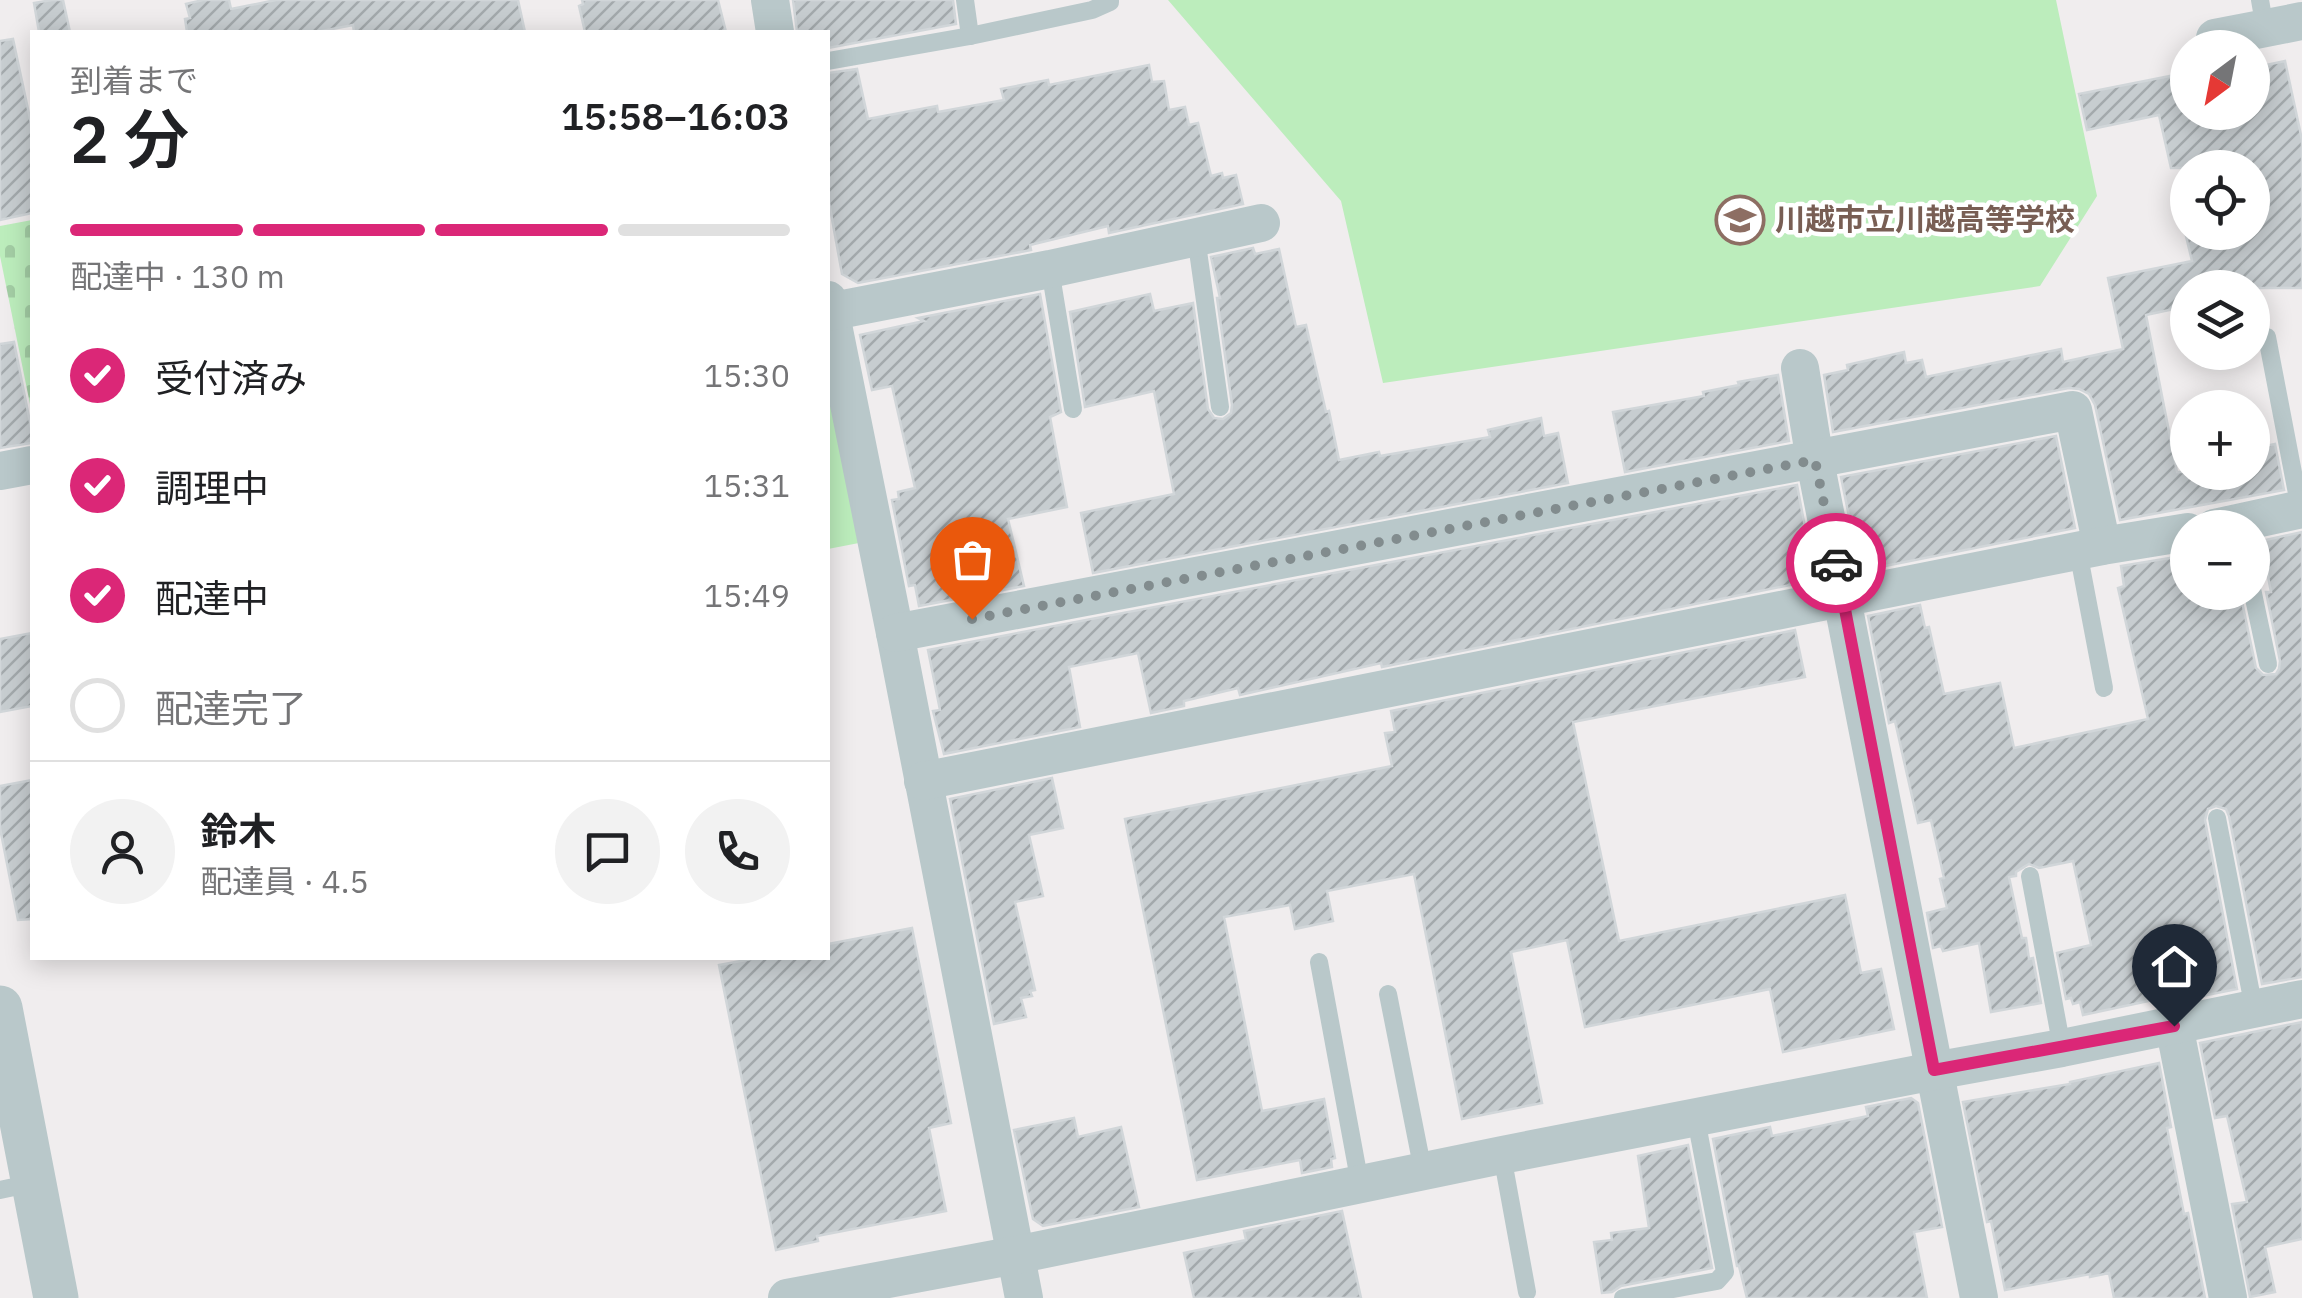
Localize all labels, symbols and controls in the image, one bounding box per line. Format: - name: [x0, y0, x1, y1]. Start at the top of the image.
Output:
- north arrow: [2170, 30, 2270, 130]
- map controls: [2170, 30, 2270, 610]
- text: 到着まで: [70, 59, 198, 101]
- text: 15:58–16:03: [561, 91, 790, 140]
- text: 2 分: [70, 96, 189, 181]
- button: locate: [2170, 150, 2270, 250]
- school or university icon: 川越市立川越高等学校: [1714, 194, 1766, 246]
- place label: 川越市立川越高等学校: [1775, 199, 2075, 238]
- text: 配達中 · 130 m: [70, 255, 285, 297]
- button: layers: [2170, 270, 2270, 370]
- icon: check: [70, 348, 125, 403]
- text: 受付済み: [155, 353, 307, 402]
- text: 15:30: [704, 354, 790, 396]
- button: +: [2170, 390, 2270, 490]
- icon: check: [70, 458, 125, 513]
- text: 調理中: [155, 463, 269, 512]
- text: 15:31: [704, 464, 790, 506]
- button: −: [2170, 510, 2270, 610]
- courier: [1786, 513, 1886, 613]
- pin: [930, 517, 1015, 620]
- icon: bag: [945, 532, 1000, 587]
- icon: car: [1809, 536, 1864, 591]
- icon: check: [70, 568, 125, 623]
- text: 配達中: [155, 573, 269, 622]
- text: 15:49: [704, 574, 790, 616]
- text: 配達完了: [155, 683, 307, 732]
- button: person: [70, 799, 175, 904]
- button: chat: [555, 799, 660, 904]
- button: phone: [685, 799, 790, 904]
- text: 鈴木: [200, 806, 276, 855]
- text: 配達員 · 4.5: [200, 860, 369, 902]
- pin: [2132, 924, 2217, 1027]
- icon: home: [2147, 939, 2202, 994]

